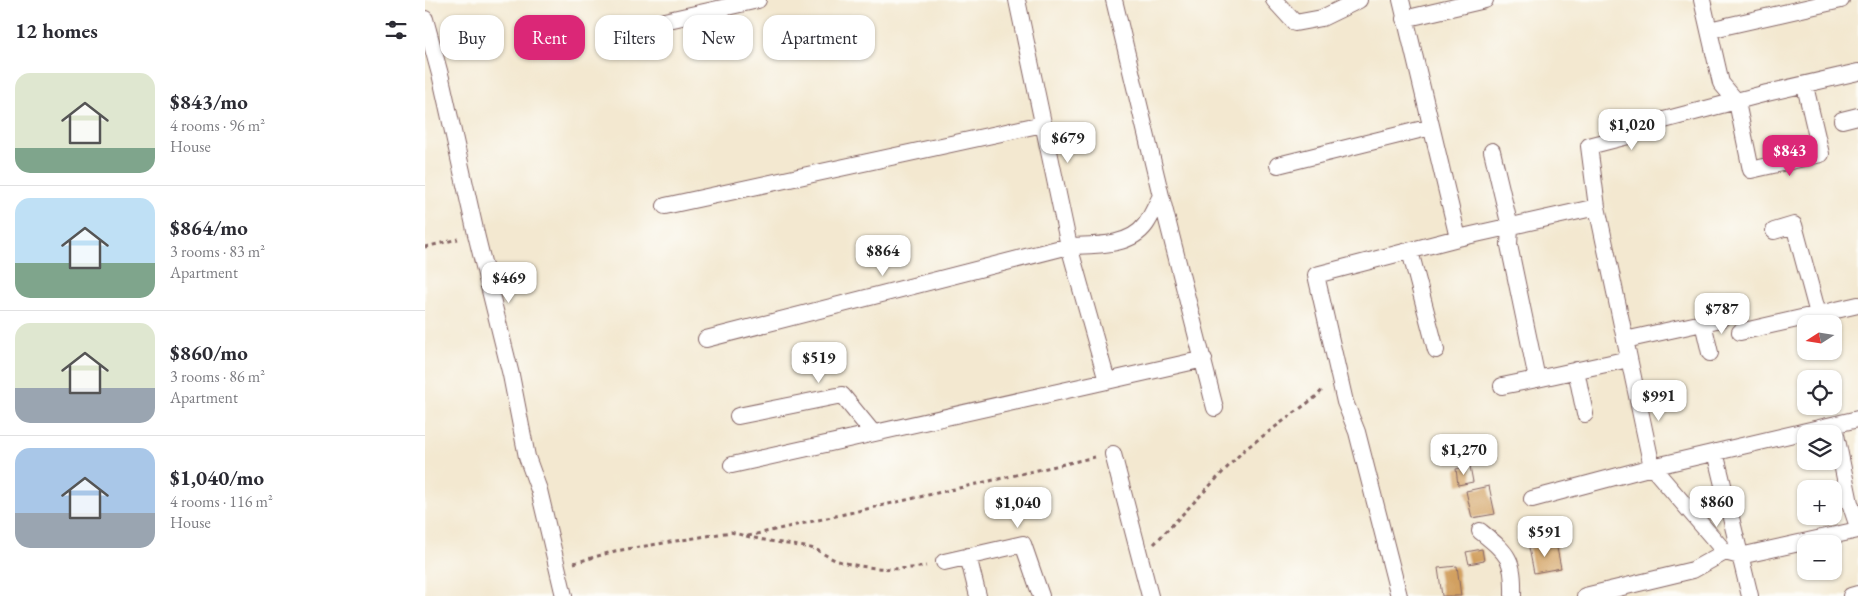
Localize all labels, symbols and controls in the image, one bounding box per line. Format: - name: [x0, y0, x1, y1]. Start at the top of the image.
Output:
- chip: Buy: [440, 15, 504, 60]
- chip: Rent: [514, 15, 585, 60]
- chip: Filters: [595, 15, 673, 60]
- chip: New: [683, 15, 753, 60]
- chip: Apartment: [763, 15, 875, 60]
- icon: filters: [382, 16, 410, 44]
- text: 12 homes: [15, 17, 98, 44]
- text: $843/mo: [170, 88, 248, 115]
- icon: home: [55, 93, 115, 153]
- pin: $1,020: [1591, 108, 1673, 151]
- text: $1,020: [1609, 114, 1655, 135]
- text: 4 rooms · 96 m²: [170, 115, 265, 136]
- pin: $679: [1038, 121, 1098, 164]
- text: $679: [1052, 127, 1084, 148]
- pin: $843: [1760, 134, 1820, 177]
- text: House: [170, 136, 211, 157]
- text: $843: [1774, 140, 1806, 161]
- text: $864/mo: [170, 214, 248, 241]
- icon: home: [55, 218, 115, 278]
- pin: $864: [853, 234, 913, 277]
- text: $864: [867, 240, 899, 261]
- text: 3 rooms · 83 m²: [170, 241, 265, 262]
- text: Apartment: [170, 262, 238, 283]
- pin: $469: [479, 262, 539, 304]
- text: $469: [493, 267, 525, 288]
- pin: $787: [1692, 292, 1752, 335]
- text: $787: [1706, 298, 1738, 319]
- north arrow: [1797, 315, 1843, 360]
- map controls: [1797, 315, 1842, 580]
- text: $860/mo: [170, 339, 248, 366]
- pin: $519: [789, 342, 849, 384]
- icon: home: [55, 343, 115, 403]
- text: $519: [803, 347, 835, 368]
- text: 3 rooms · 86 m²: [170, 366, 265, 387]
- button: locate: [1797, 370, 1842, 415]
- pin: $991: [1629, 380, 1689, 422]
- text: $991: [1643, 385, 1675, 406]
- text: Apartment: [170, 387, 238, 408]
- button: layers: [1797, 425, 1842, 470]
- pin: $1,270: [1423, 434, 1505, 476]
- text: $1,270: [1441, 439, 1487, 460]
- text: $1,040/mo: [170, 464, 264, 491]
- icon: home: [55, 468, 115, 528]
- button: +: [1797, 480, 1842, 525]
- pin: $1,040: [977, 486, 1059, 529]
- pin: $860: [1687, 486, 1747, 528]
- text: 4 rooms · 116 m²: [170, 491, 273, 512]
- text: $860: [1701, 491, 1733, 512]
- text: $1,040: [995, 492, 1041, 513]
- text: House: [170, 512, 211, 533]
- pin: $591: [1515, 516, 1575, 558]
- text: $591: [1529, 521, 1561, 542]
- button: −: [1797, 535, 1842, 580]

